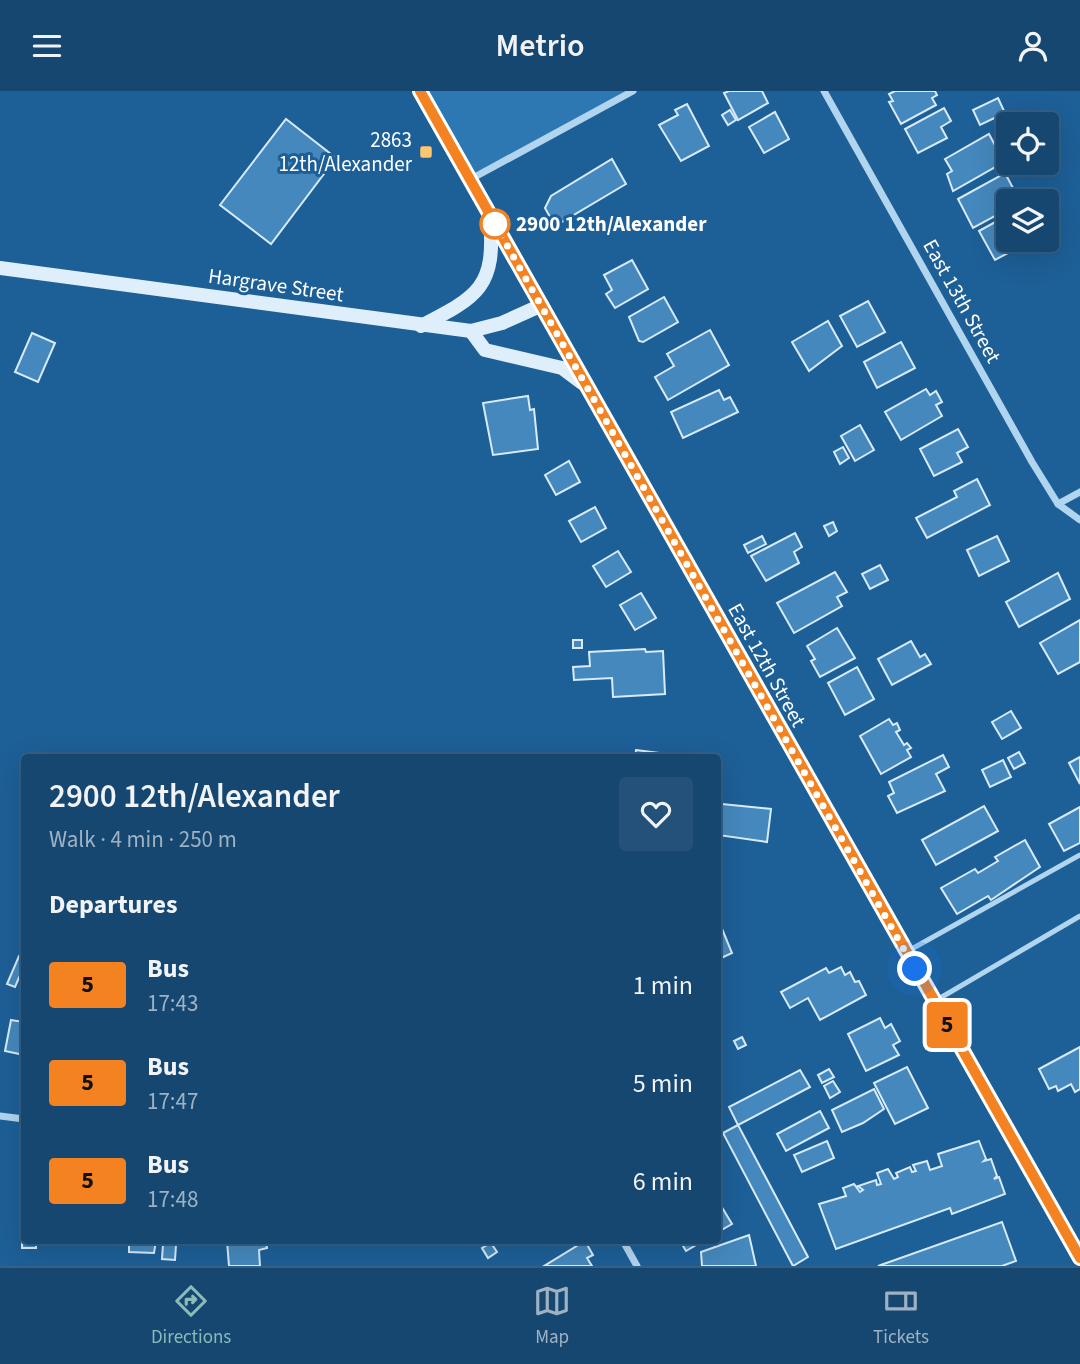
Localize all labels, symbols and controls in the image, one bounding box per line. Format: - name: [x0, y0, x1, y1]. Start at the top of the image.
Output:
- text: Metrio: [495, 23, 585, 69]
- icon: menu: [28, 27, 66, 65]
- icon: person: [1014, 27, 1052, 65]
- map controls: [996, 112, 1059, 252]
- button: locate: [996, 112, 1059, 175]
- place label: 2863 12th/Alexander: [278, 125, 413, 179]
- marker: 2863 12th/Alexander: [418, 144, 434, 160]
- button: layers: [996, 189, 1059, 252]
- marker: 2900 12th/Alexander: [480, 209, 510, 239]
- place label: 2900 12th/Alexander: [516, 209, 707, 239]
- street label: East 13th Street: [916, 234, 1008, 368]
- street label: Hargrave Street: [206, 261, 346, 309]
- street label: East 12th Street: [721, 598, 813, 732]
- text: 2900 12th/Alexander: [49, 773, 340, 820]
- button: heart: [619, 777, 693, 851]
- text: Walk · 4 min · 250 m: [49, 823, 237, 856]
- text: Departures: [49, 886, 177, 923]
- text: Bus: [147, 950, 189, 987]
- your location: [897, 951, 932, 986]
- text: 5: [81, 967, 94, 1002]
- text: 1 min: [633, 967, 693, 1004]
- text: 17:43: [147, 987, 198, 1020]
- line badge: 5: [924, 1002, 970, 1048]
- text: 5: [941, 1007, 953, 1042]
- text: Bus: [147, 1048, 189, 1085]
- text: 5: [81, 1065, 94, 1100]
- text: 5 min: [633, 1065, 693, 1102]
- text: 17:47: [147, 1085, 198, 1118]
- text: Bus: [147, 1146, 189, 1183]
- text: 5: [81, 1163, 94, 1198]
- text: 6 min: [633, 1163, 693, 1200]
- text: 17:48: [147, 1183, 198, 1216]
- tab: Directions: [151, 1282, 231, 1351]
- tab: Map: [533, 1282, 571, 1351]
- tab: Tickets: [873, 1282, 929, 1351]

